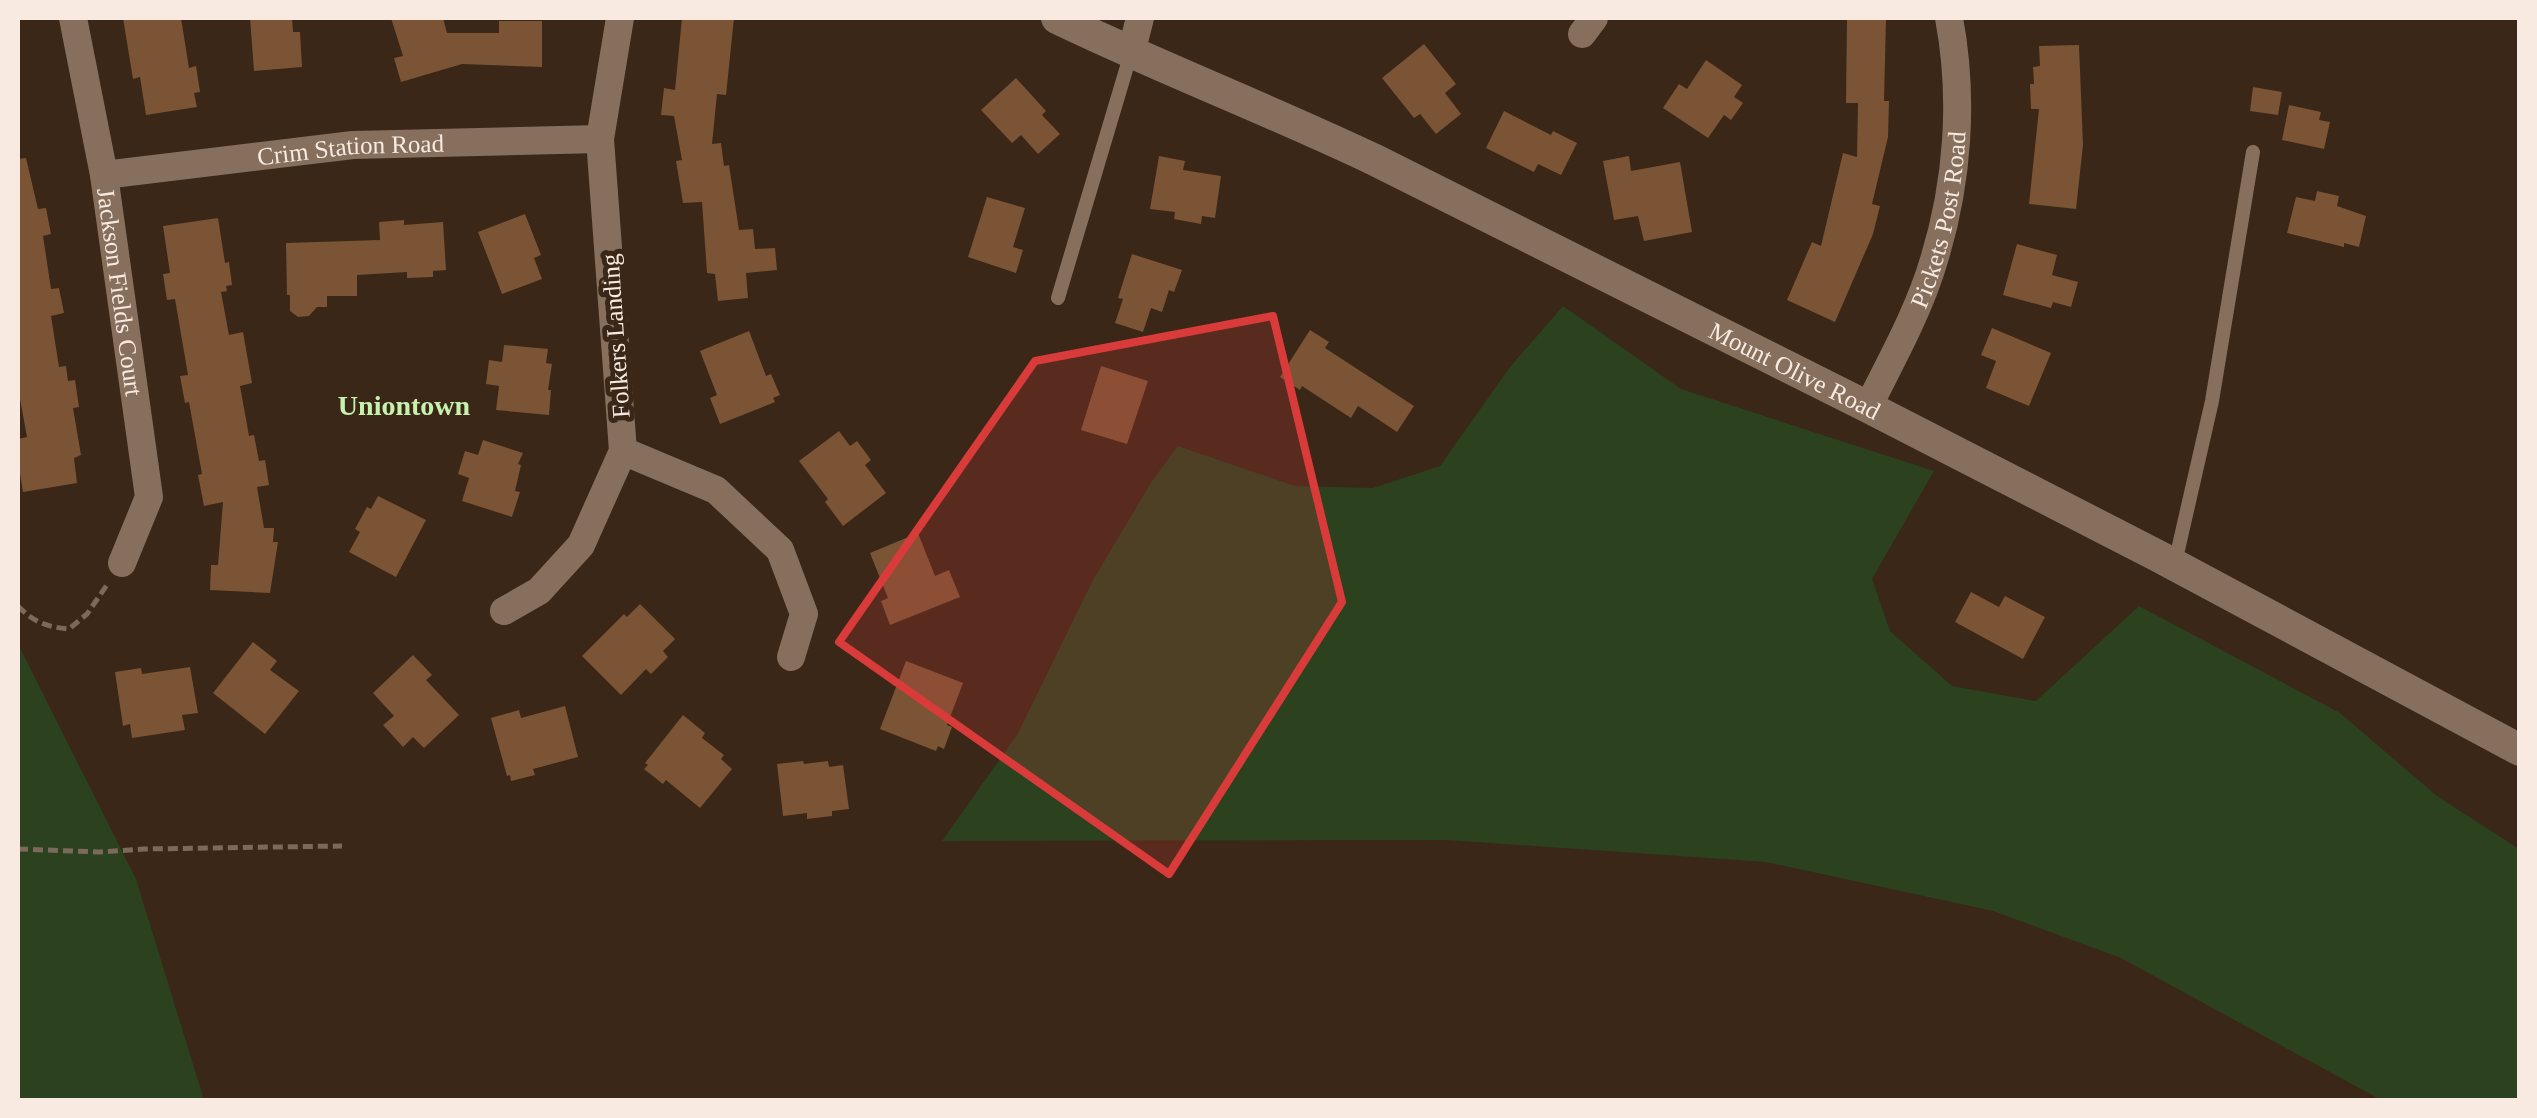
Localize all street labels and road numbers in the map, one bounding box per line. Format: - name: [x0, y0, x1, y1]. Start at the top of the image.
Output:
- street label: Crim Station Road: [256, 130, 445, 170]
- street label: Pickets Post Road: [1905, 130, 1971, 312]
- street label: Jackson Fields Court: [92, 186, 148, 398]
- street label: Folkers Landing: [596, 252, 635, 419]
- street label: Mount Olive Road: [1705, 317, 1885, 425]

